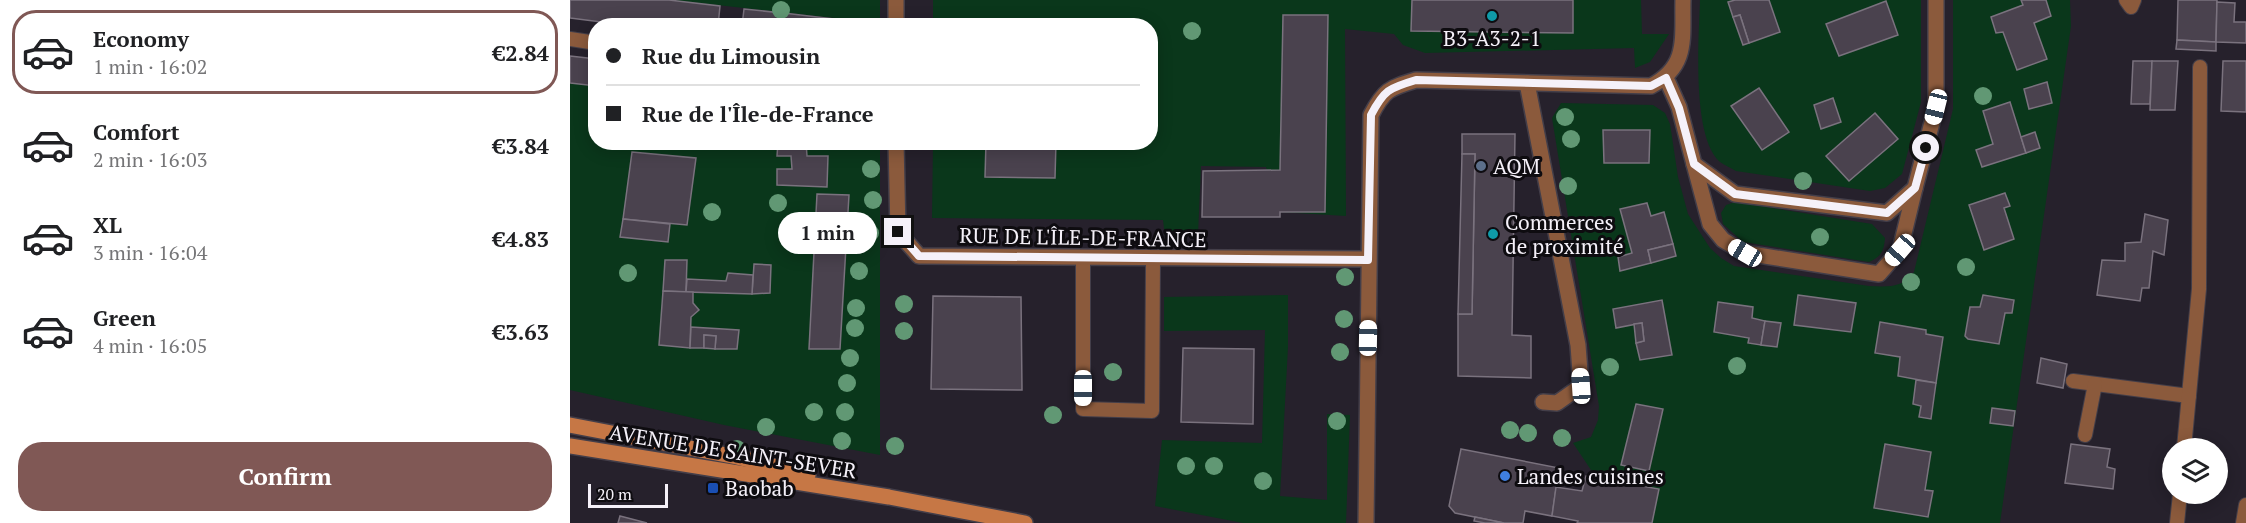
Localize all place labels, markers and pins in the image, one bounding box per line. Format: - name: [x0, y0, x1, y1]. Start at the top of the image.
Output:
- marker: B3-A3-2-1: [1485, 9, 1499, 23]
- place label: B3-A3-2-1: [1443, 24, 1541, 52]
- place label: AQM: [1493, 152, 1540, 180]
- marker: AQM: [1474, 159, 1488, 173]
- place label: Commerces de proximité: [1505, 208, 1624, 260]
- marker: Commerces de proximité: [1486, 227, 1500, 241]
- place label: Landes cuisines: [1517, 462, 1664, 490]
- marker: Landes cuisines: [1498, 469, 1512, 483]
- place label: Baobab: [725, 474, 794, 502]
- marker: Baobab: [706, 481, 720, 495]

